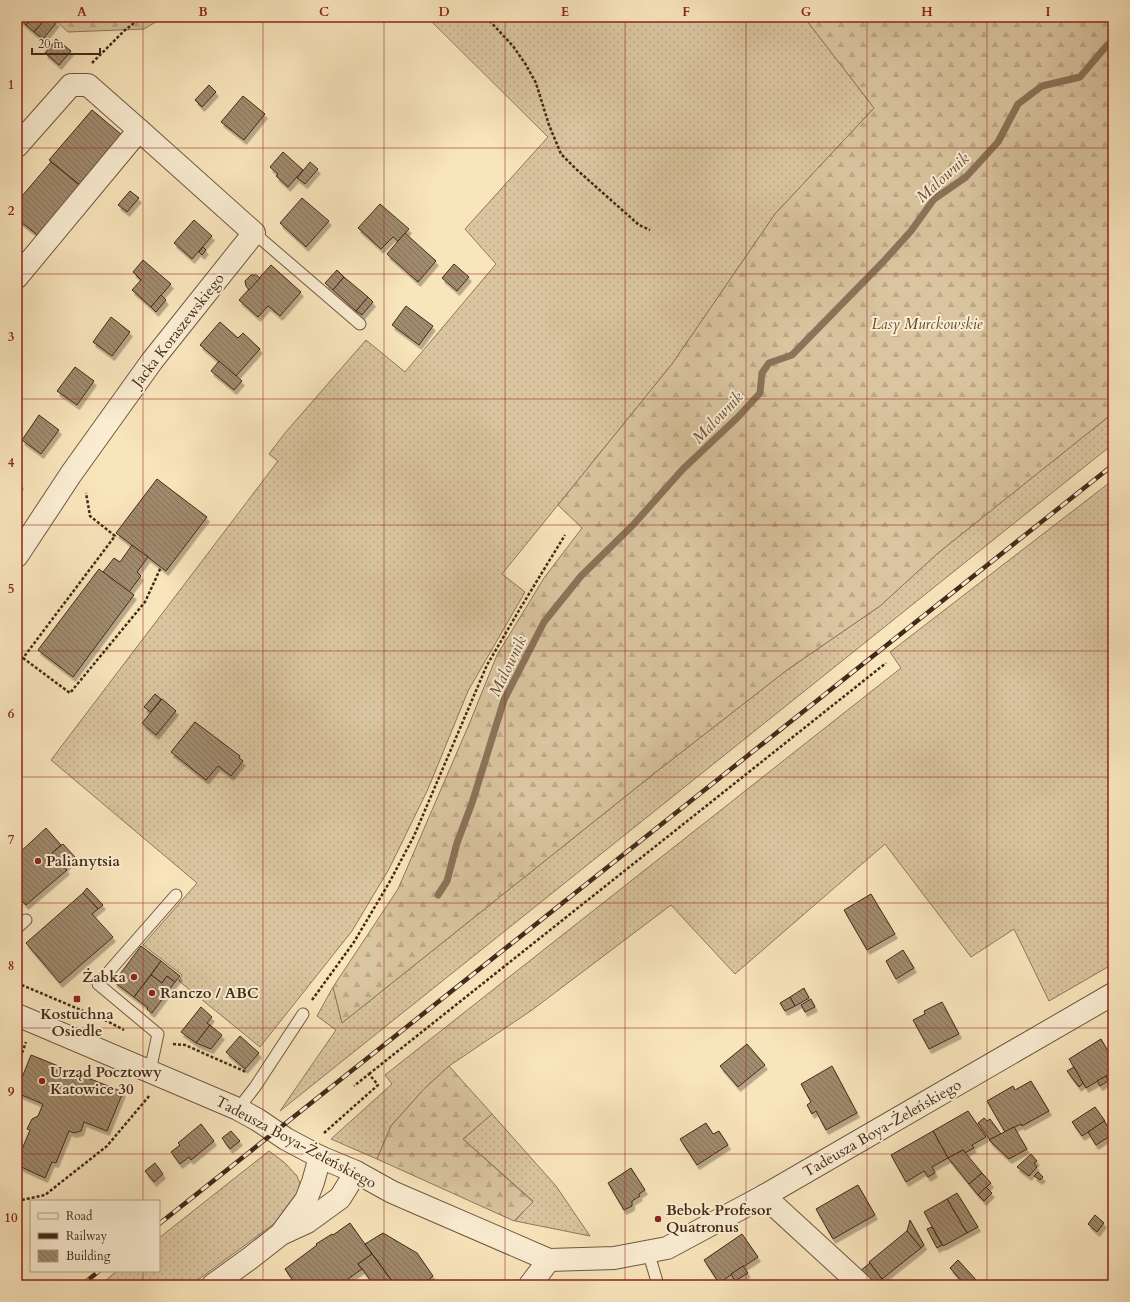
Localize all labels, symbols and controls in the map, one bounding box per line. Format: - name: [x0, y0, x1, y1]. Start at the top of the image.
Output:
- text: A: [77, 3, 87, 21]
- text: B: [198, 3, 208, 21]
- text: C: [319, 3, 329, 21]
- text: D: [438, 3, 450, 21]
- text: E: [561, 3, 569, 21]
- text: F: [682, 3, 690, 21]
- text: G: [801, 3, 812, 21]
- text: H: [921, 3, 933, 21]
- text: I: [1045, 3, 1051, 21]
- scale bar: [32, 30, 100, 56]
- text: 20 m: [38, 36, 65, 52]
- text: 1: [8, 76, 14, 94]
- water label: Malownik: [911, 148, 974, 208]
- text: 2: [8, 202, 15, 220]
- street label: Jacka Koraszewskiego: [126, 269, 229, 393]
- park label: Lasy Murckowskie: [871, 314, 983, 334]
- text: 3: [8, 328, 15, 346]
- water label: Malownik: [687, 387, 748, 449]
- text: 4: [8, 454, 15, 472]
- text: 5: [8, 580, 14, 598]
- water label: Malownik: [484, 632, 532, 700]
- text: 6: [8, 705, 15, 723]
- text: 7: [8, 831, 15, 849]
- place label: Palianytsia: [46, 851, 121, 871]
- marker: Palianytsia: [33, 856, 43, 866]
- text: 8: [8, 957, 14, 975]
- place label: Żabka: [82, 967, 127, 987]
- marker: Żabka: [129, 972, 139, 982]
- place label: Ranczo / ABC: [160, 983, 259, 1003]
- marker: Ranczo / ABC: [147, 988, 157, 998]
- marker: Kostuchna Osiedle: [72, 994, 82, 1004]
- place label: Kostuchna Osiedle: [40, 1004, 114, 1041]
- place label: Urząd Pocztowy Katowice 30: [50, 1062, 162, 1099]
- street label: Tadeusza Boya-Żeleńskiego: [799, 1074, 965, 1182]
- marker: Urząd Pocztowy Katowice 30: [37, 1076, 47, 1086]
- text: 9: [8, 1083, 15, 1101]
- street label: Tadeusza Boya-Żeleńskiego: [212, 1091, 380, 1193]
- legend: [30, 1200, 160, 1272]
- place label: Bebok Profesor Quatronus: [666, 1200, 772, 1237]
- text: Road: [66, 1208, 93, 1224]
- text: 10: [4, 1209, 18, 1227]
- marker: Bebok Profesor Quatronus: [653, 1214, 663, 1224]
- text: Railway: [66, 1228, 108, 1244]
- text: Building: [66, 1248, 111, 1264]

